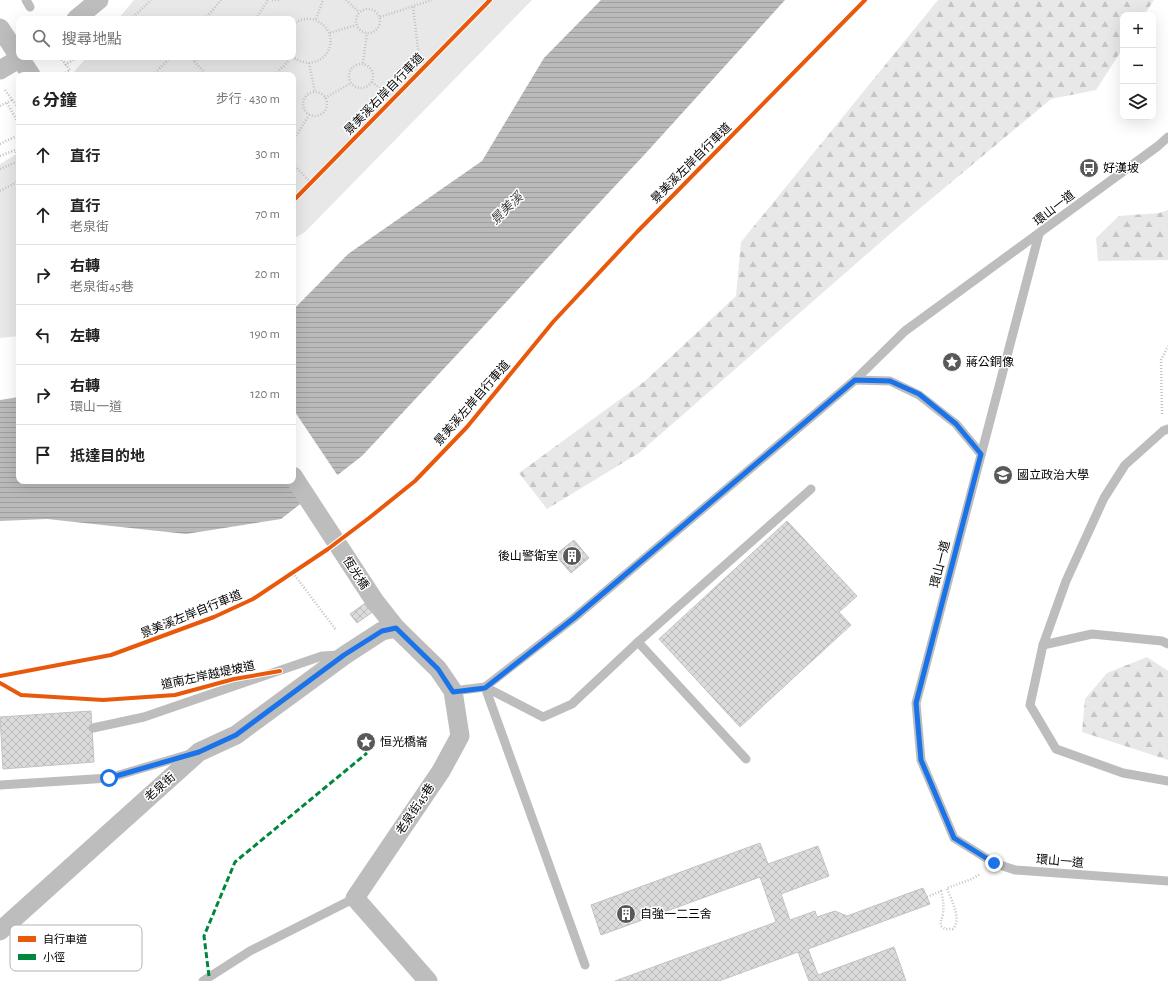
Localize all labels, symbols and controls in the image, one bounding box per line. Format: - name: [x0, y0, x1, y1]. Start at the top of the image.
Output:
- map controls: [1120, 12, 1156, 120]
- button: +: [1120, 12, 1156, 48]
- search box: [16, 16, 296, 60]
- icon: search: [30, 27, 52, 49]
- text: 搜尋地點: [62, 32, 122, 47]
- button: −: [1120, 48, 1156, 84]
- street label: 景美溪右岸自行車道: [341, 50, 426, 137]
- button: layers: [1120, 84, 1156, 120]
- text: 6 分鐘: [32, 92, 77, 109]
- text: 步行 · 430 m: [216, 93, 280, 106]
- street label: 景美溪左岸自行車道: [648, 120, 733, 205]
- icon: ahead: [32, 144, 54, 166]
- text: 30 m: [255, 148, 280, 161]
- text: 直行: [70, 149, 100, 164]
- bus stop icon: 好漢坡: [1078, 157, 1100, 179]
- place label: 好漢坡: [1103, 161, 1139, 174]
- street label: 環山一道: [1031, 188, 1077, 228]
- water label: 景美溪: [488, 189, 527, 227]
- text: 直行: [70, 199, 100, 214]
- icon: ahead: [32, 204, 54, 226]
- text: 70 m: [255, 208, 280, 221]
- text: 老泉街: [70, 221, 109, 234]
- text: 右轉: [70, 259, 100, 274]
- icon: right: [32, 264, 54, 286]
- text: 20 m: [255, 268, 280, 281]
- text: 老泉街45巷: [70, 281, 134, 294]
- icon: left: [32, 324, 54, 346]
- text: 190 m: [250, 328, 280, 341]
- text: 左轉: [70, 329, 100, 344]
- place icon: 蔣公銅像: [941, 351, 963, 373]
- place label: 蔣公銅像: [966, 355, 1014, 368]
- street label: 景美溪左岸自行車道: [431, 358, 512, 448]
- text: 右轉: [70, 379, 100, 394]
- icon: right: [32, 384, 54, 406]
- text: 120 m: [250, 388, 280, 401]
- text: 環山一道: [70, 401, 122, 414]
- icon: arrive: [32, 444, 54, 466]
- text: 抵達目的地: [70, 449, 145, 464]
- school or university icon: 國立政治大學: [992, 464, 1014, 486]
- place label: 國立政治大學: [1017, 468, 1089, 481]
- street label: 環山一道: [927, 539, 952, 589]
- building icon: 後山警衛室: [561, 545, 583, 567]
- place label: 後山警衛室: [498, 549, 558, 562]
- street label: 恆光橋: [341, 554, 372, 591]
- street label: 景美溪左岸自行車道: [138, 587, 243, 640]
- street label: 道南左岸越堤坡道: [160, 658, 256, 691]
- place icon: 恒光橋崙: [355, 731, 377, 753]
- place label: 恒光橋崙: [380, 735, 428, 748]
- route start: [100, 769, 118, 787]
- street label: 老泉街: [142, 770, 177, 804]
- street label: 老泉街45巷: [393, 781, 436, 837]
- street label: 環山一道: [1036, 852, 1085, 869]
- route end: [985, 854, 1003, 872]
- building icon: 自強一二三舍: [615, 903, 637, 925]
- place label: 自強一二三舍: [640, 907, 712, 920]
- legend: [10, 925, 142, 971]
- text: 自行車道: [43, 933, 87, 945]
- text: 小徑: [43, 951, 65, 963]

